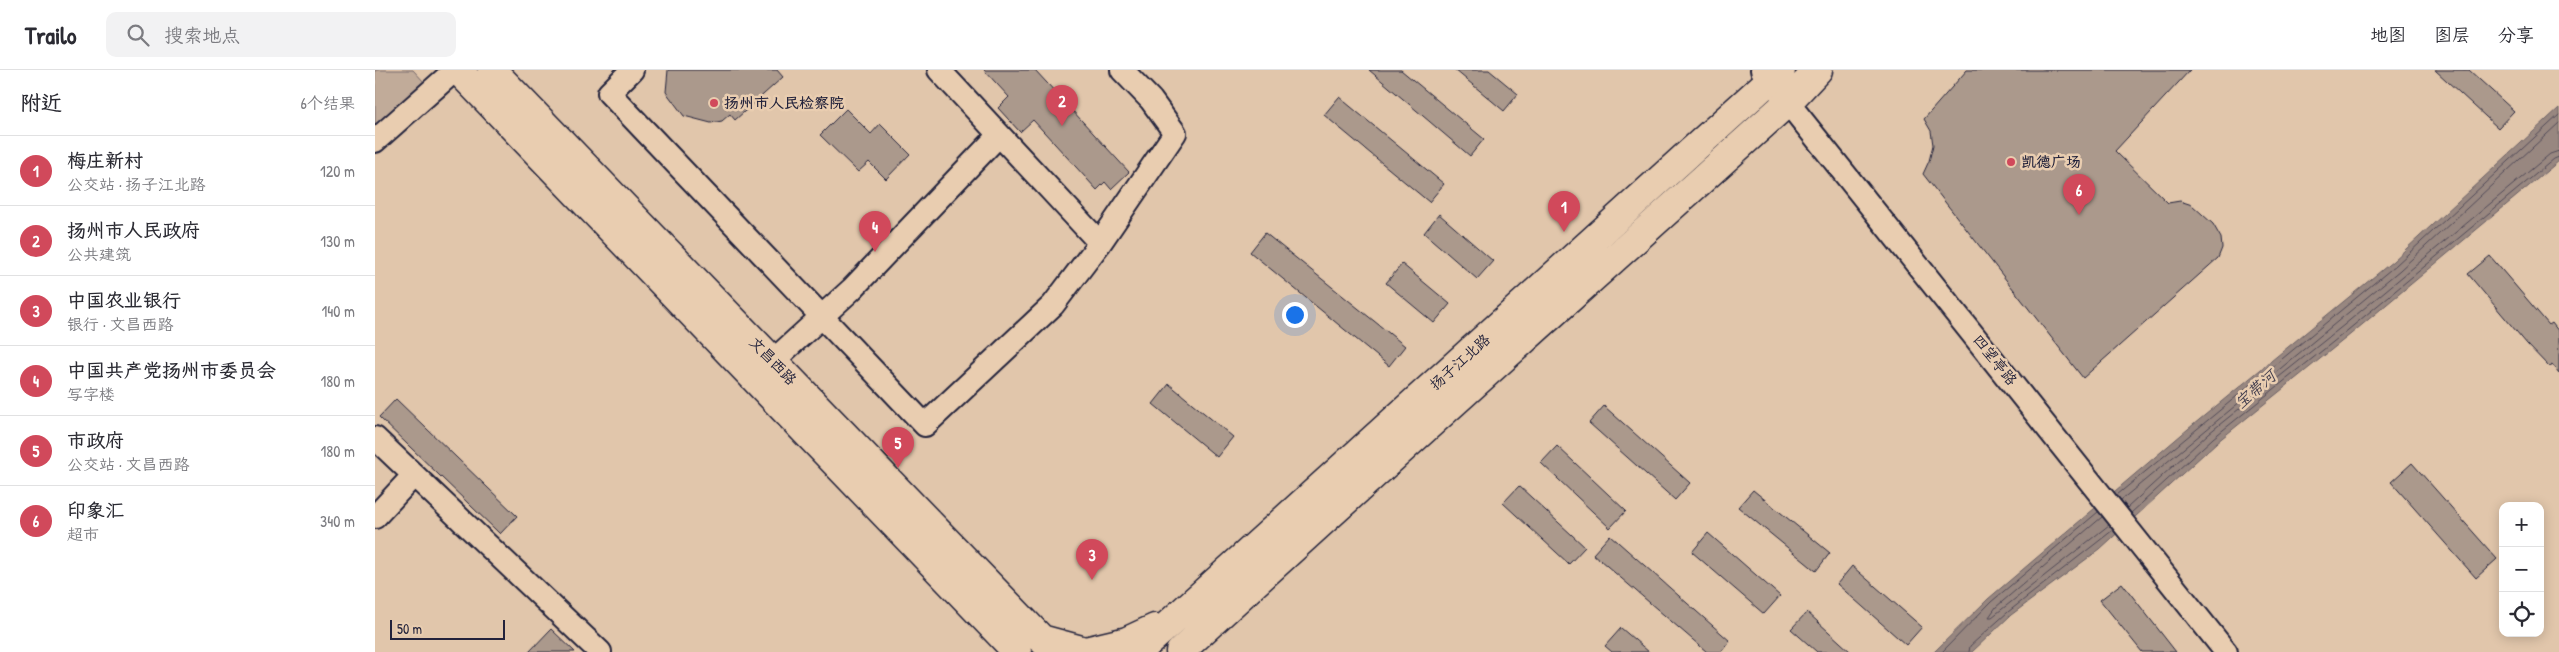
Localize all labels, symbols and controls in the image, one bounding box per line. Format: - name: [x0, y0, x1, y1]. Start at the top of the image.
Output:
- search box: [106, 12, 456, 57]
- text: Trailo: [25, 19, 76, 51]
- icon: search: [124, 21, 152, 49]
- text: 搜索地点: [164, 22, 240, 48]
- text: 地图: [2370, 22, 2406, 47]
- text: 图层: [2434, 22, 2470, 47]
- text: 分享: [2498, 22, 2534, 47]
- pin: 2: [1046, 85, 1078, 126]
- text: 附近: [20, 88, 62, 117]
- text: 6个结果: [301, 92, 355, 114]
- place label: 扬州市人民检察院: [724, 92, 844, 113]
- marker: 扬州市人民检察院: [708, 97, 720, 109]
- text: 梅庄新村: [67, 147, 143, 173]
- place label: 凯德广场: [2021, 151, 2081, 172]
- marker: 凯德广场: [2005, 156, 2017, 168]
- text: 1: [33, 160, 39, 182]
- text: 120 m: [320, 160, 355, 182]
- text: 公交站 · 扬子江北路: [67, 173, 206, 195]
- pin: 6: [2063, 174, 2095, 215]
- pin: 1: [1548, 191, 1580, 232]
- pin: 4: [859, 211, 891, 252]
- text: 扬州市人民政府: [67, 217, 200, 243]
- text: 2: [32, 230, 40, 252]
- text: 130 m: [320, 230, 355, 252]
- text: 公共建筑: [67, 243, 131, 265]
- text: 中国农业银行: [67, 287, 181, 313]
- text: 3: [32, 300, 40, 322]
- text: 140 m: [321, 300, 355, 322]
- your location: [1282, 302, 1308, 328]
- text: 银行 · 文昌西路: [67, 313, 174, 335]
- street label: 扬子江北路: [1425, 329, 1495, 395]
- street label: 四望亭路: [1968, 330, 2022, 390]
- street label: 文昌西路: [745, 332, 802, 390]
- text: 中国共产党扬州市委员会: [67, 357, 276, 383]
- water label: 宝带河: [2230, 363, 2283, 413]
- text: 4: [33, 370, 39, 392]
- text: 180 m: [321, 370, 355, 392]
- text: 写字楼: [67, 383, 115, 405]
- text: 市政府: [67, 427, 124, 453]
- pin: 5: [882, 427, 914, 468]
- text: 5: [33, 440, 39, 462]
- text: 180 m: [321, 440, 355, 462]
- text: 公交站 · 文昌西路: [67, 453, 190, 475]
- text: 印象汇: [67, 497, 124, 523]
- map controls: [2499, 502, 2544, 637]
- button: +: [2499, 502, 2544, 547]
- text: 6: [33, 510, 39, 532]
- text: 340 m: [320, 510, 355, 532]
- text: 超市: [67, 523, 99, 545]
- pin: 3: [1076, 539, 1108, 580]
- button: −: [2499, 547, 2544, 592]
- button: locate: [2499, 592, 2544, 637]
- scale bar: [390, 617, 505, 640]
- text: 50 m: [397, 619, 422, 638]

